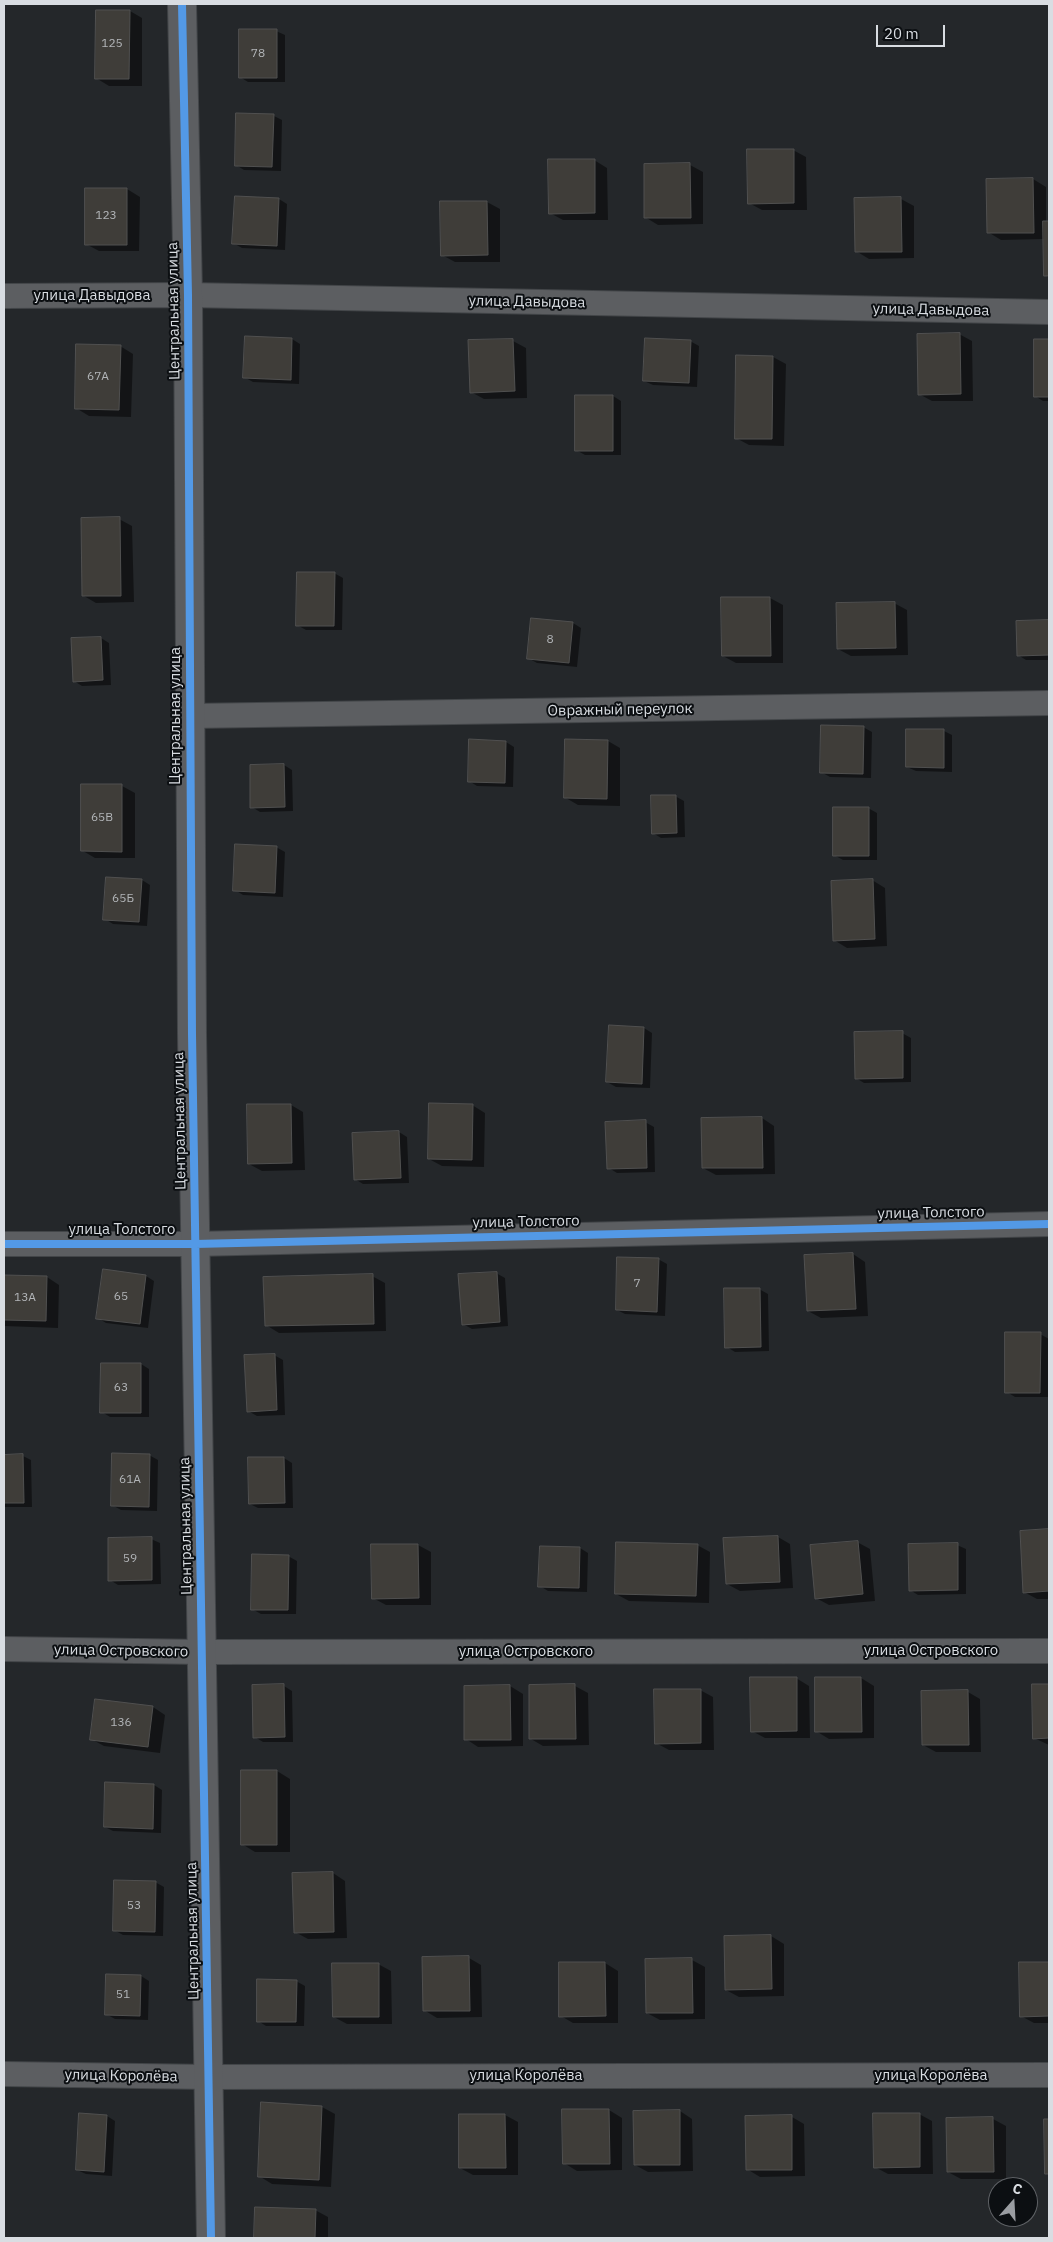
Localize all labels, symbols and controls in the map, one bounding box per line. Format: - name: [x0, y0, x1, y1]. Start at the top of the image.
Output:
- scale bar: [878, 15, 947, 47]
- text: 20 m: [884, 24, 919, 43]
- house number: 125: [101, 37, 123, 51]
- house number: 78: [251, 47, 265, 61]
- house number: 123: [95, 209, 117, 223]
- street label: Центральная улица: [164, 242, 184, 380]
- street label: улица Давыдова: [34, 287, 150, 305]
- street label: улица Давыдова: [468, 292, 586, 312]
- street label: улица Давыдова: [872, 300, 990, 320]
- house number: 67А: [87, 370, 109, 384]
- house number: 8: [546, 633, 554, 647]
- street label: Центральная улица: [167, 647, 185, 785]
- street label: Овражный переулок: [547, 700, 693, 720]
- house number: 65В: [91, 811, 113, 825]
- house number: 65Б: [112, 892, 134, 906]
- street label: Центральная улица: [170, 1052, 190, 1190]
- street label: улица Толстого: [877, 1203, 985, 1223]
- street label: улица Толстого: [472, 1212, 580, 1232]
- street label: улица Толстого: [68, 1221, 176, 1239]
- house number: 7: [633, 1277, 641, 1291]
- house number: 65: [114, 1290, 128, 1304]
- house number: 13А: [14, 1291, 36, 1305]
- house number: 63: [114, 1381, 128, 1395]
- street label: Центральная улица: [176, 1457, 196, 1595]
- house number: 61А: [119, 1473, 141, 1487]
- house number: 59: [123, 1552, 137, 1566]
- street label: улица Островского: [54, 1641, 188, 1661]
- street label: улица Островского: [864, 1642, 998, 1660]
- street label: улица Островского: [459, 1643, 593, 1661]
- house number: 136: [110, 1716, 132, 1730]
- street label: Центральная улица: [183, 1862, 203, 2000]
- house number: 53: [127, 1899, 141, 1913]
- house number: 51: [116, 1988, 130, 2002]
- street label: улица Королёва: [64, 2066, 178, 2086]
- street label: улица Королёва: [469, 2067, 583, 2085]
- street label: улица Королёва: [874, 2067, 988, 2085]
- north arrow: [988, 2177, 1038, 2227]
- text: С: [1010, 2179, 1025, 2199]

